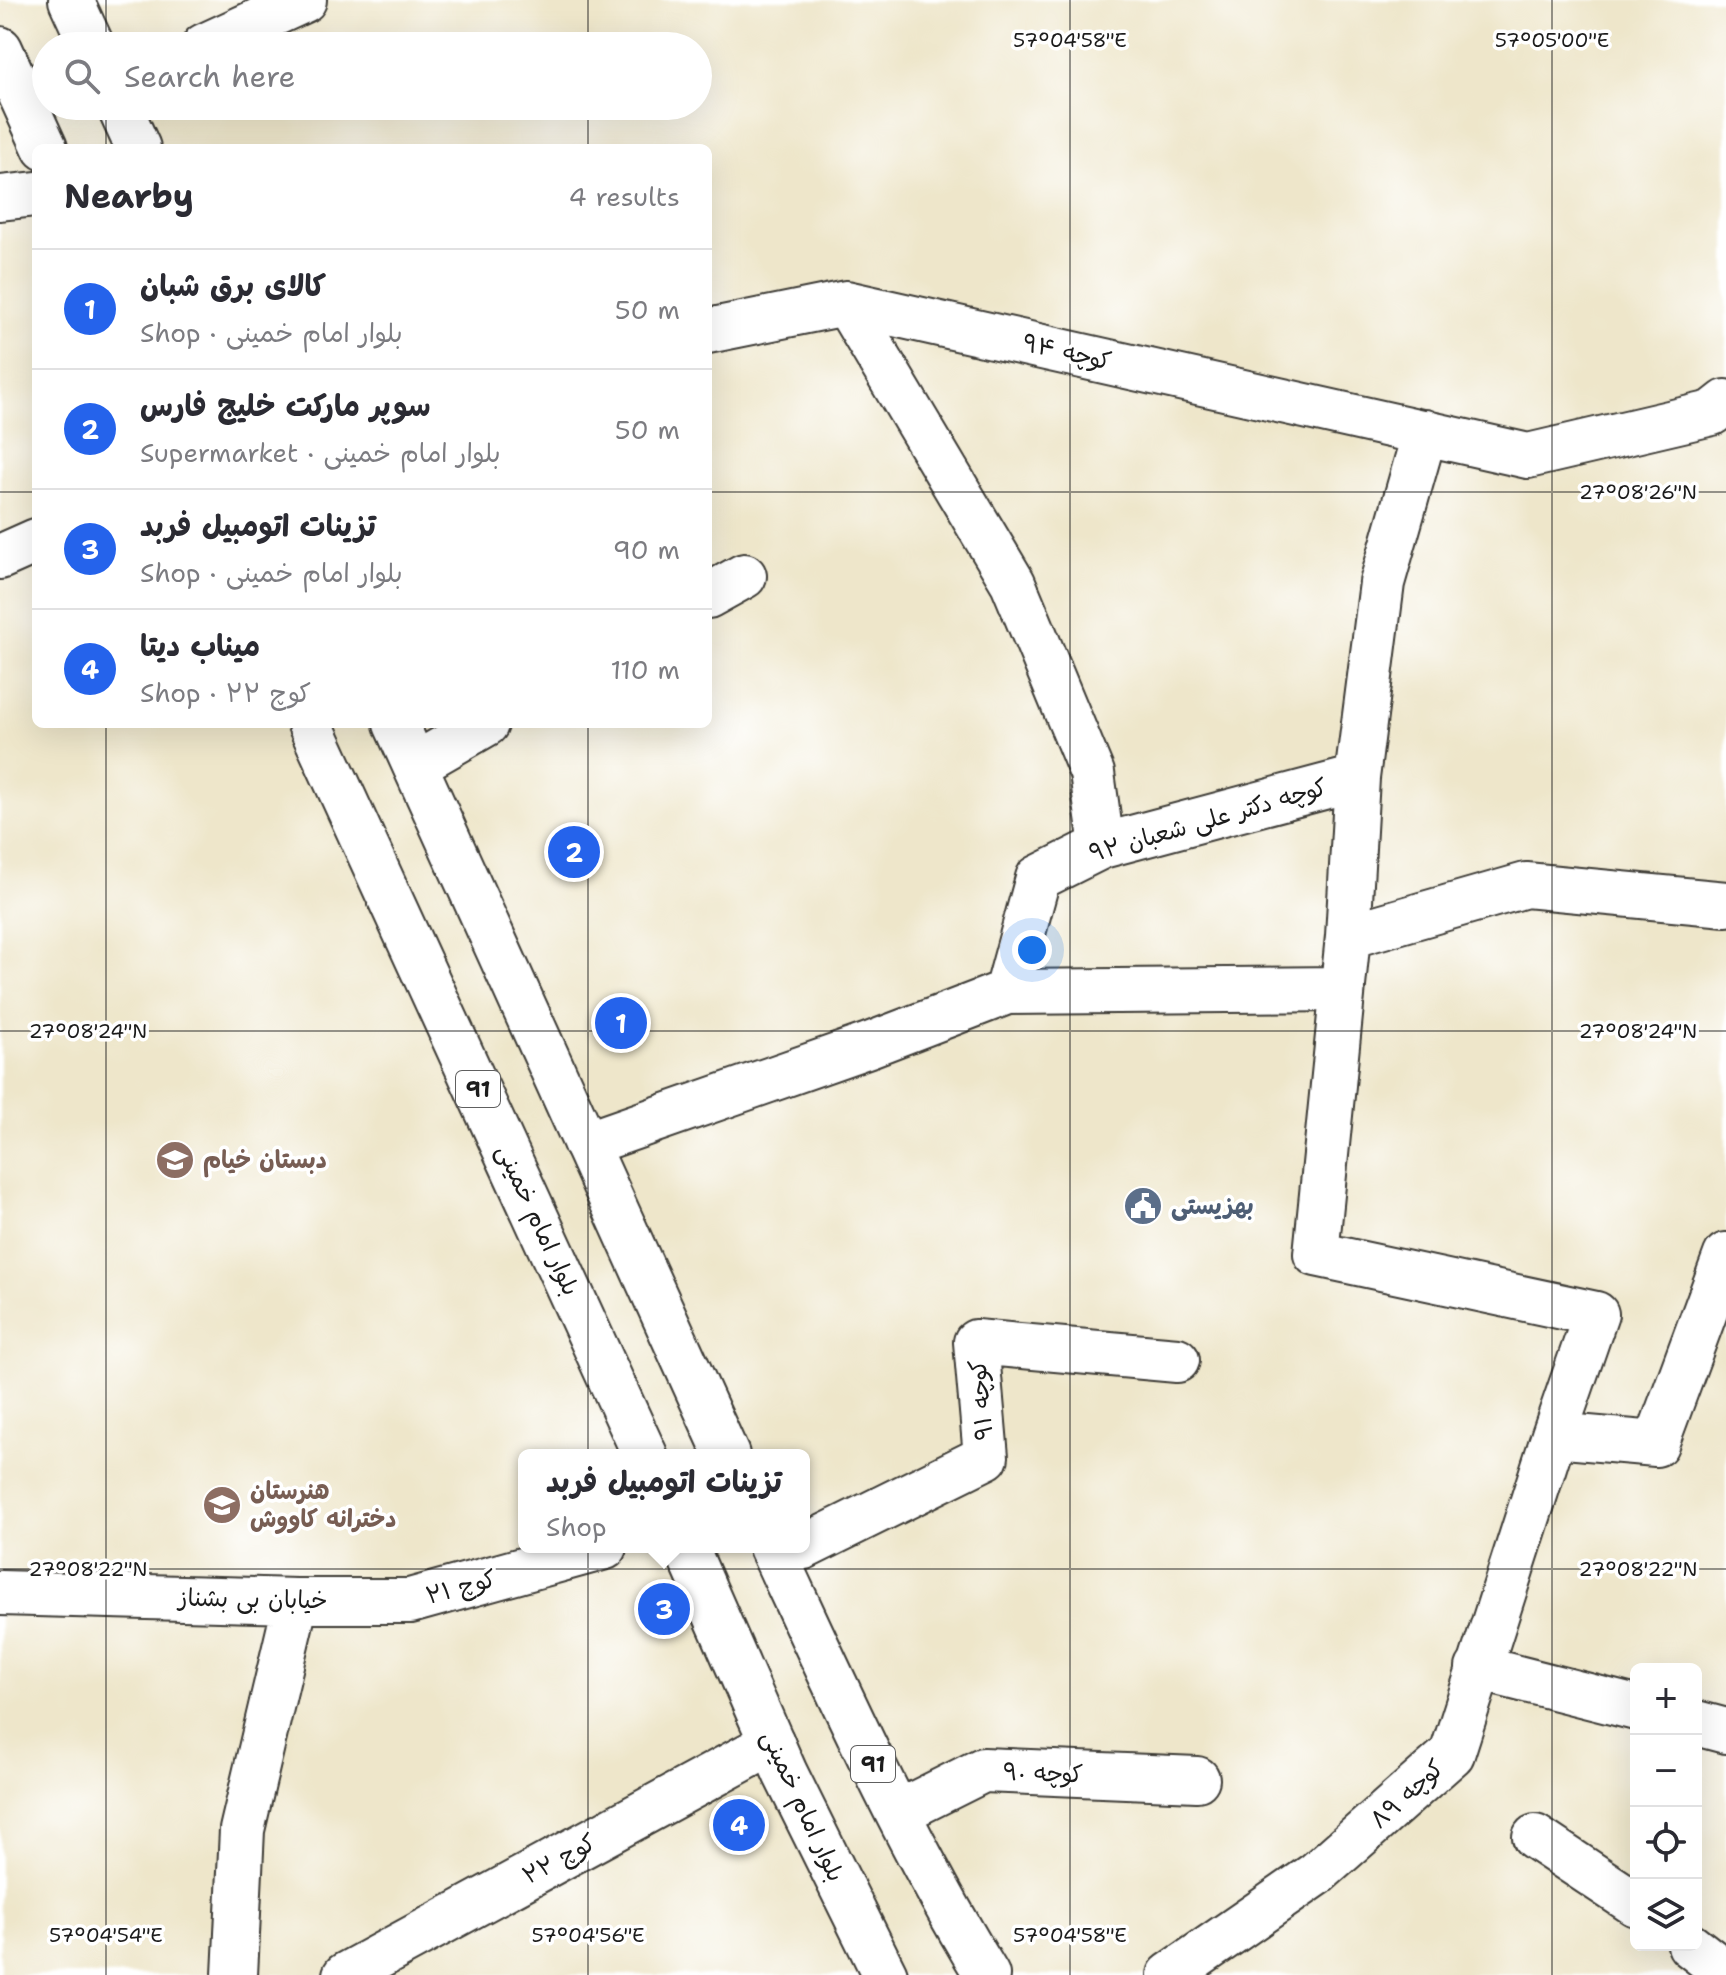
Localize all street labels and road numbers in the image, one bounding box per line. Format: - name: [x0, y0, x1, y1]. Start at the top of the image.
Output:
- street label: کوچه ۹۴: [1019, 326, 1115, 378]
- street label: کوچه دکتر علی شعبان ۹۲: [1085, 771, 1331, 869]
- road number: 91: [456, 1071, 500, 1107]
- street label: بلوار امام خمینی: [487, 1139, 587, 1302]
- street label: کوچه ۹۱: [962, 1358, 1000, 1442]
- street label: کوچ ۲۱: [422, 1562, 500, 1612]
- street label: خیابان بی بشناز: [176, 1582, 328, 1616]
- street label: بلوار امام خمینی: [752, 1725, 852, 1888]
- road number: 91: [851, 1746, 895, 1782]
- street label: کوچه ۸۹: [1363, 1752, 1451, 1836]
- street label: کوچه ۹۰: [1002, 1756, 1084, 1790]
- street label: کوچ ۲۲: [517, 1826, 601, 1892]

